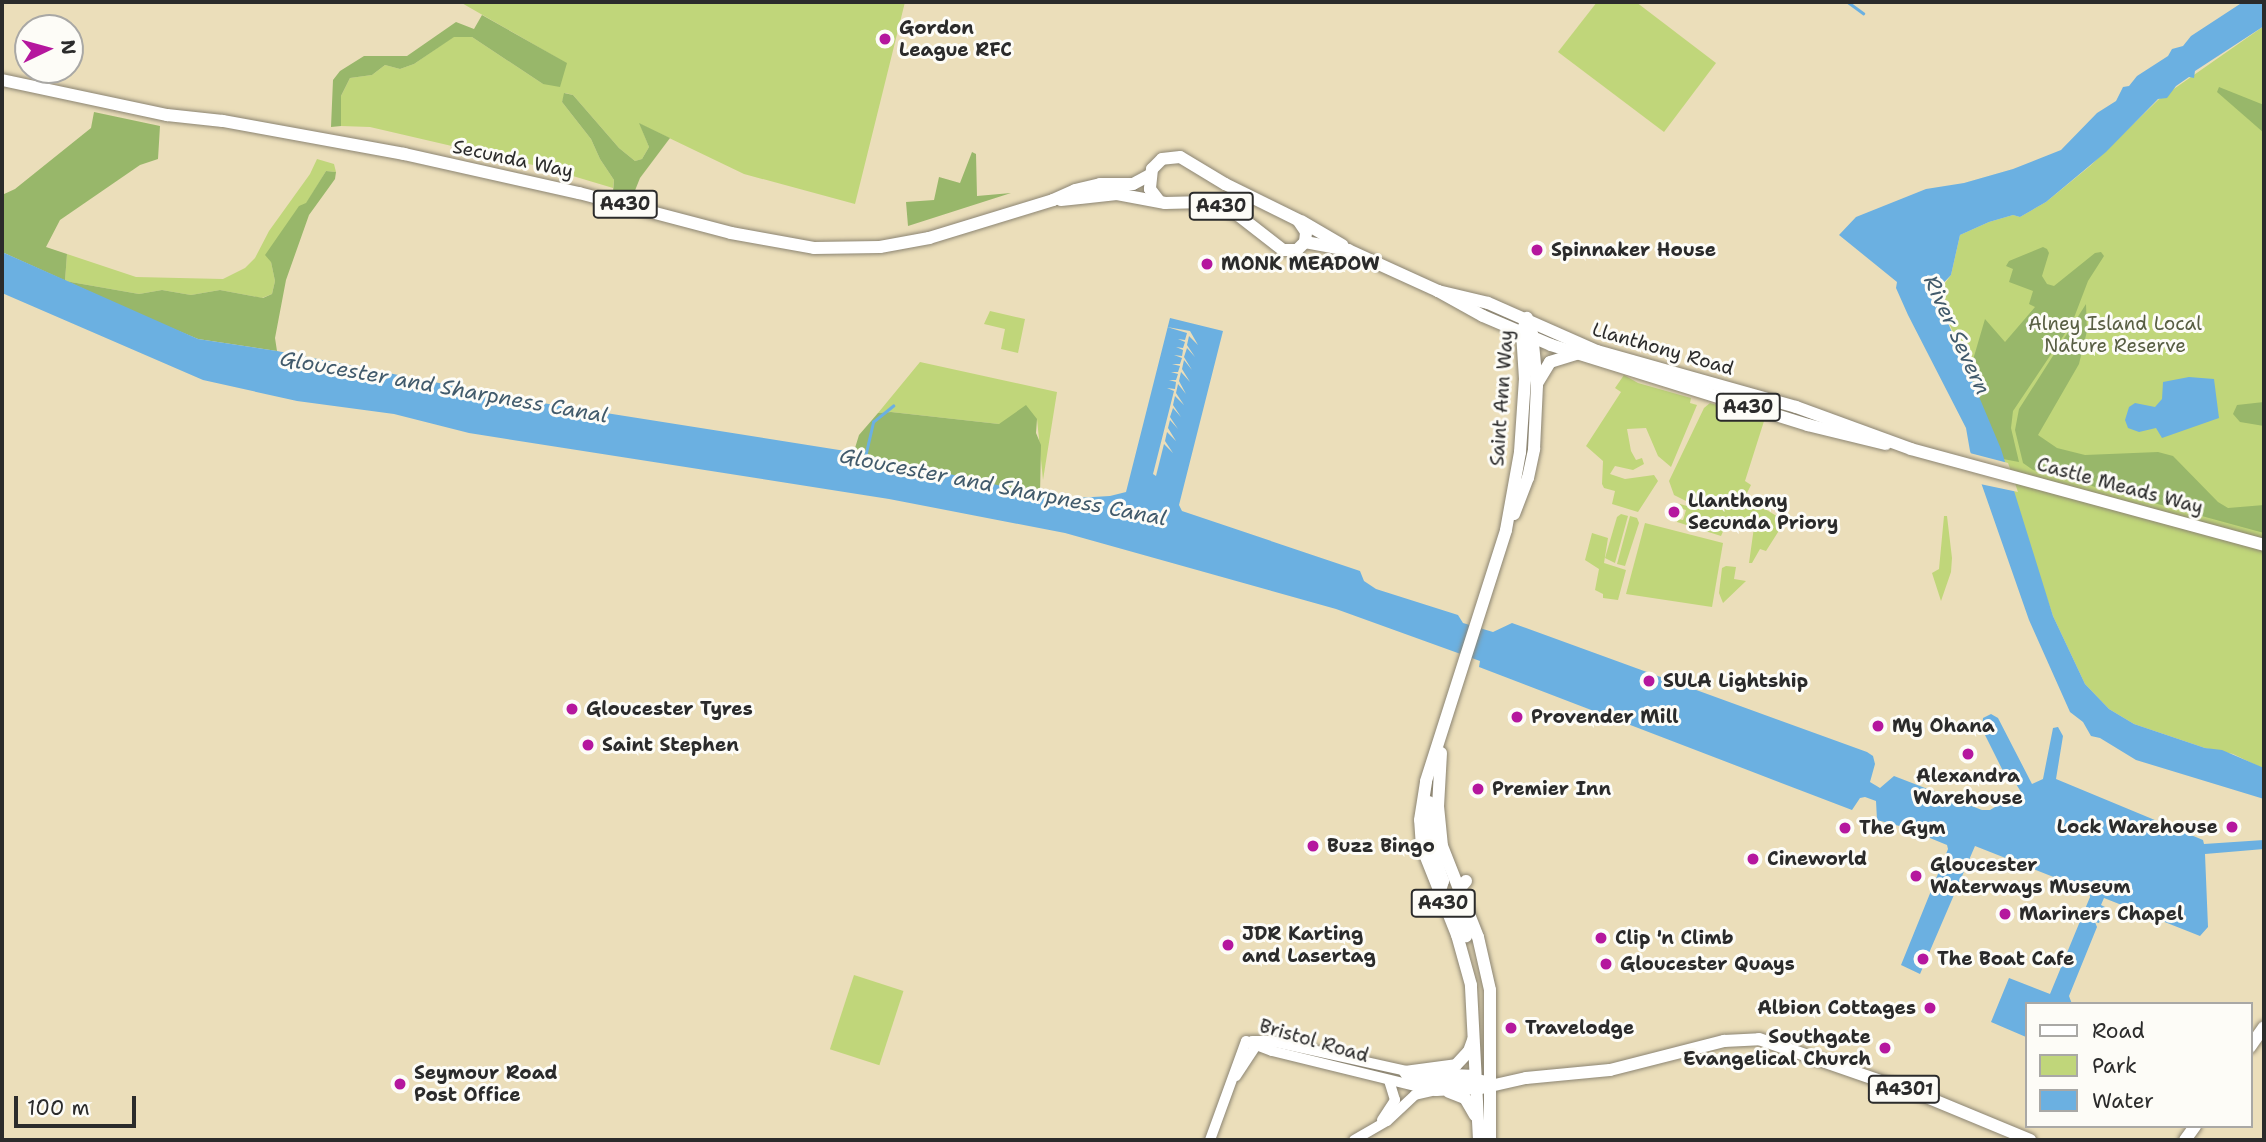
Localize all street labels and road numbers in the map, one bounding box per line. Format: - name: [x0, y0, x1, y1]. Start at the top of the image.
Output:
- street label: Secunda Way: [451, 135, 575, 183]
- road number: A430: [592, 190, 658, 218]
- road number: A430: [1188, 191, 1254, 220]
- street label: Llanthony Road: [1589, 318, 1737, 380]
- street label: Saint Ann Way: [1486, 329, 1518, 467]
- road number: A430: [1715, 393, 1781, 422]
- street label: Castle Meads Way: [2034, 453, 2206, 519]
- road number: A430: [1410, 888, 1476, 918]
- street label: Bristol Road: [1257, 1015, 1371, 1067]
- road number: A4301: [1867, 1074, 1941, 1104]

